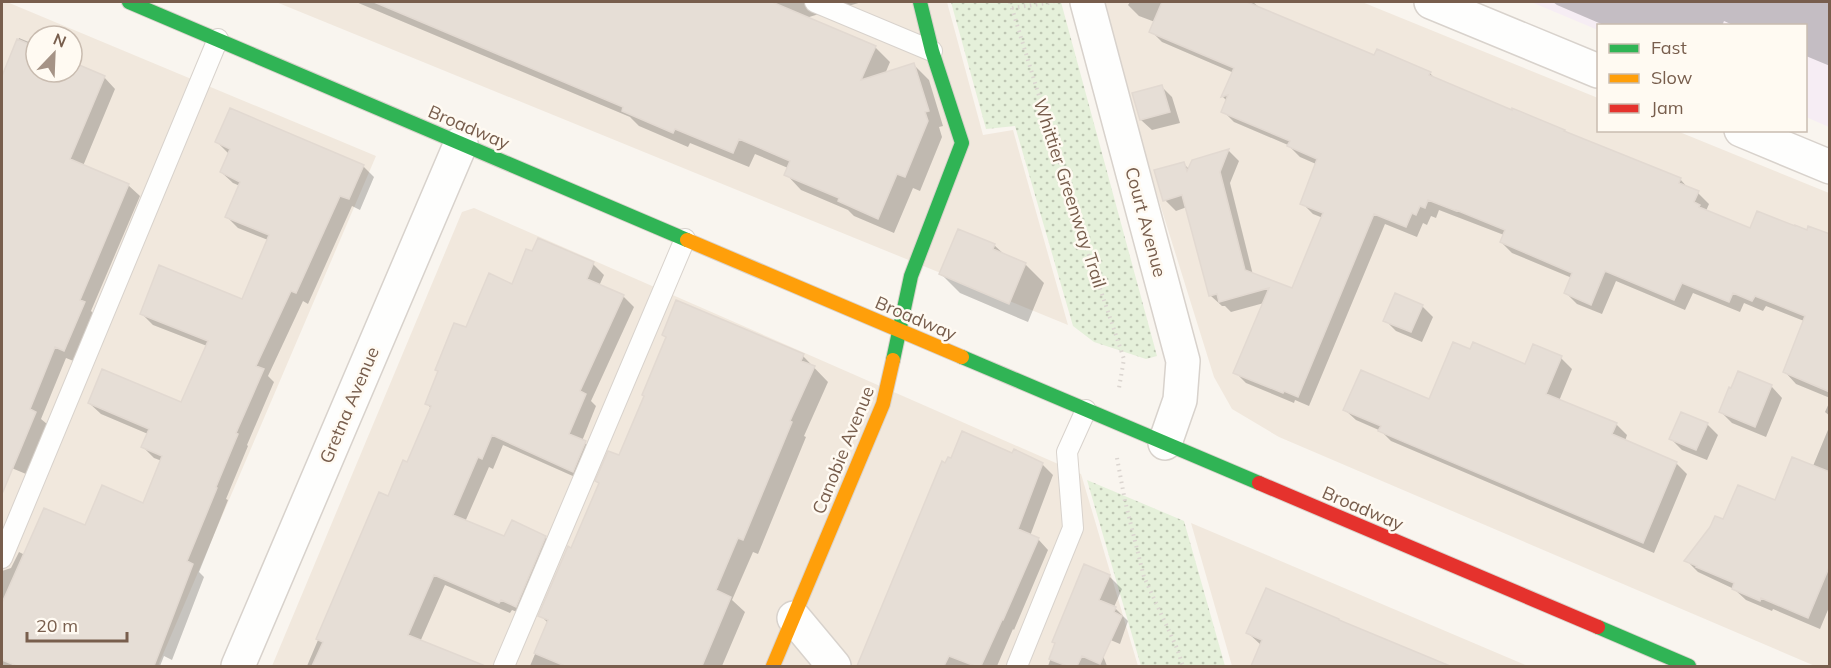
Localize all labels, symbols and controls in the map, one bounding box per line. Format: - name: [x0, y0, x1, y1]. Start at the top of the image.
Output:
- north arrow: [24, 24, 84, 84]
- legend: [1597, 24, 1807, 132]
- text: N: [50, 29, 69, 52]
- text: Fast: [1651, 36, 1687, 59]
- text: Slow: [1651, 66, 1693, 89]
- street label: Whittier Greenway Trail: [1028, 95, 1112, 291]
- text: Jam: [1651, 96, 1684, 119]
- street label: Broadway: [425, 100, 514, 155]
- street label: Court Avenue: [1120, 164, 1172, 280]
- street label: Broadway: [872, 291, 961, 346]
- street label: Gretna Avenue: [314, 343, 384, 467]
- street label: Canobie Avenue: [807, 383, 879, 517]
- street label: Broadway: [1319, 481, 1408, 536]
- scale bar: [27, 605, 128, 643]
- text: 20 m: [36, 614, 78, 637]

